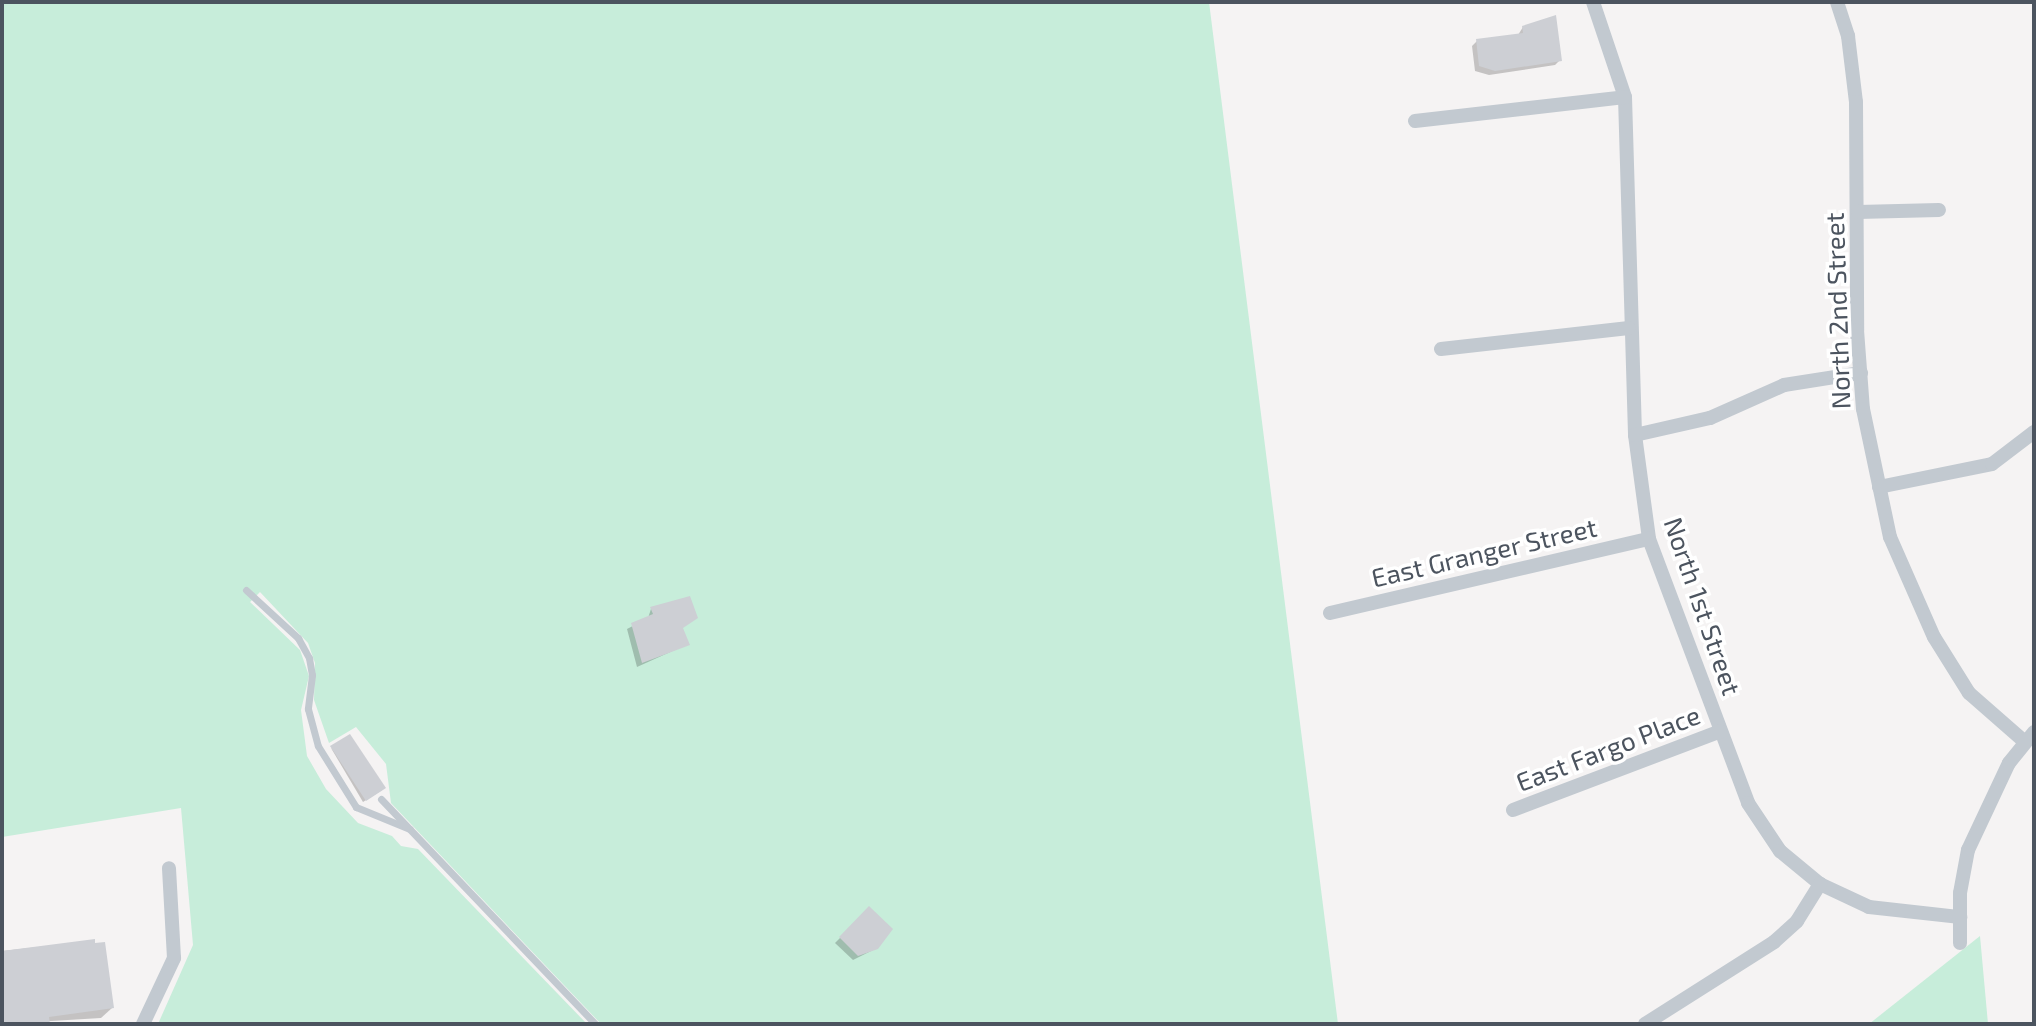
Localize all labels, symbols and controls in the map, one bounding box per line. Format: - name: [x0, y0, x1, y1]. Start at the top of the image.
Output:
- street label: North 2nd Street: [1818, 212, 1856, 410]
- street label: East Granger Street: [1368, 511, 1600, 593]
- street label: North 1st Street: [1658, 513, 1748, 699]
- street label: East Fargo Place: [1512, 699, 1704, 797]

